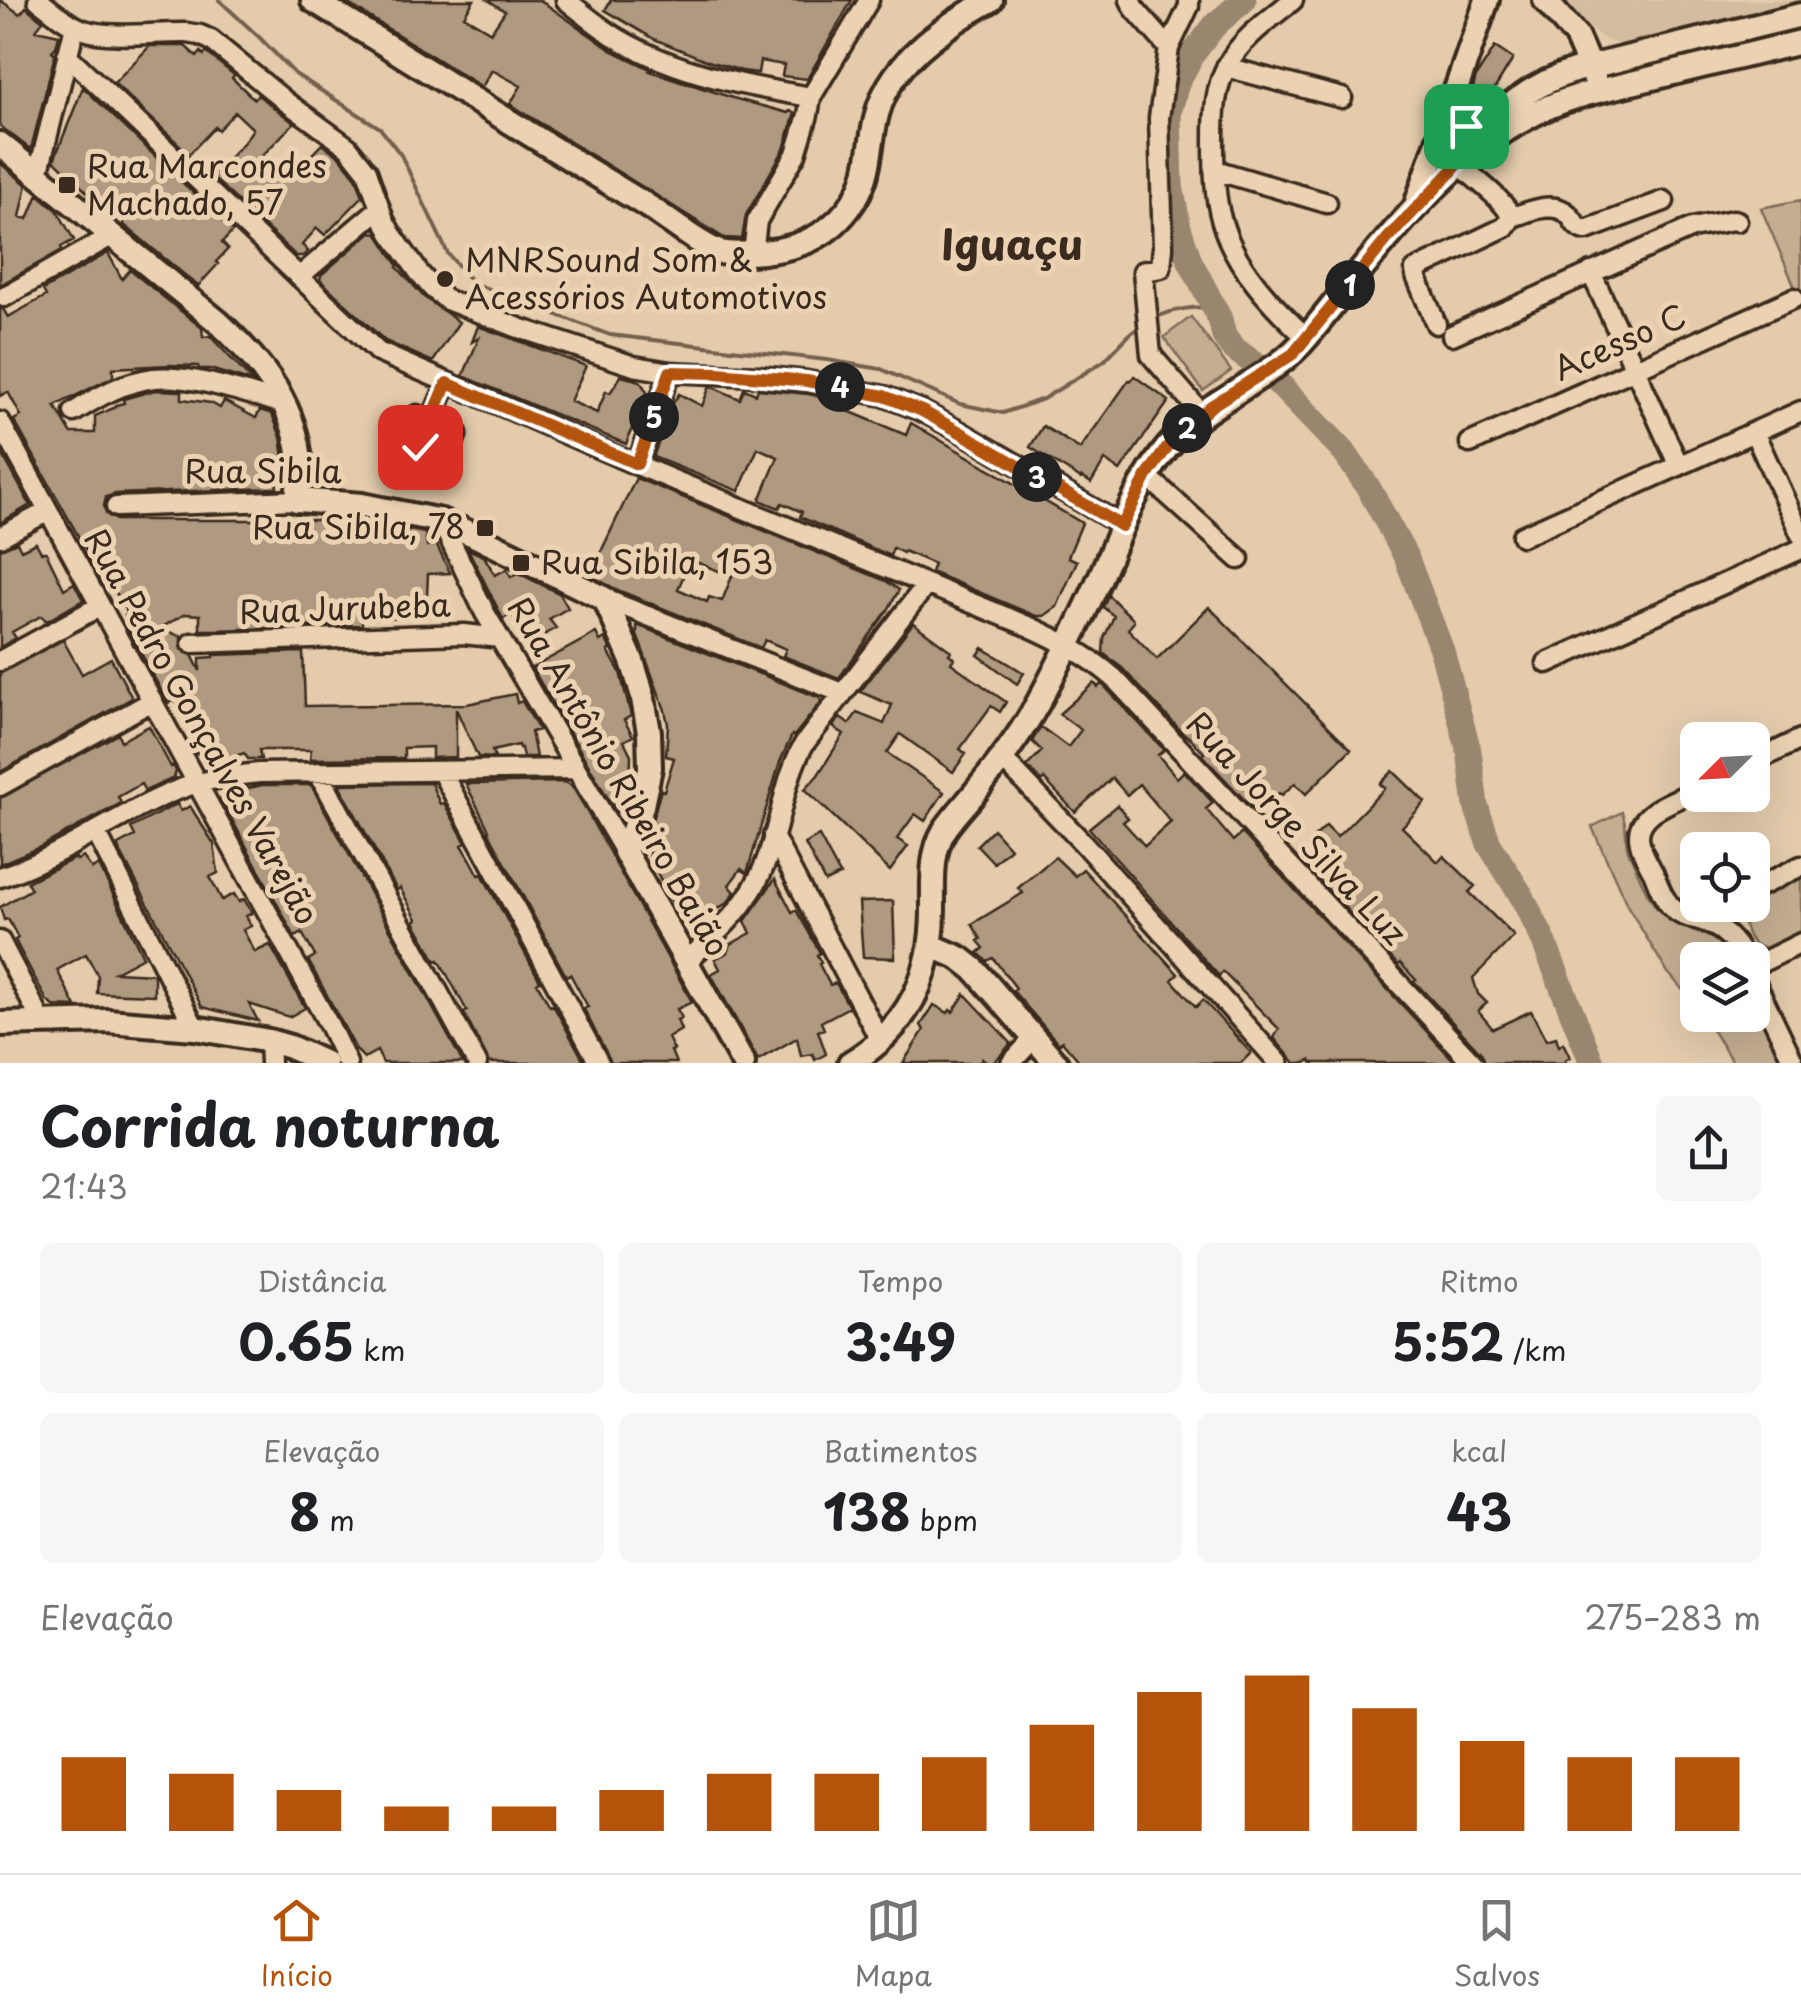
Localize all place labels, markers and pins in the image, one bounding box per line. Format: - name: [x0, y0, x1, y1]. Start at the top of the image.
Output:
- pin: [1424, 84, 1509, 169]
- place label: Rua Marcondes Machado, 57: [87, 141, 327, 226]
- marker: Rua Marcondes Machado, 57: [56, 174, 78, 196]
- place label: MNRSound Som & Acessórios Automotivos: [465, 235, 827, 320]
- pin: 1: [1325, 260, 1375, 310]
- marker: MNRSound Som & Acessórios Automotivos: [434, 268, 456, 290]
- pin: 4: [815, 362, 865, 412]
- pin: 5: [629, 392, 679, 442]
- pin: 2: [1162, 403, 1212, 453]
- pin: [378, 405, 463, 490]
- pin: 3: [1012, 452, 1062, 502]
- place label: Rua Sibila, 78: [252, 502, 465, 550]
- marker: Rua Sibila, 78: [474, 517, 496, 539]
- place label: Rua Sibila, 153: [541, 537, 773, 585]
- marker: Rua Sibila, 153: [510, 552, 532, 574]

